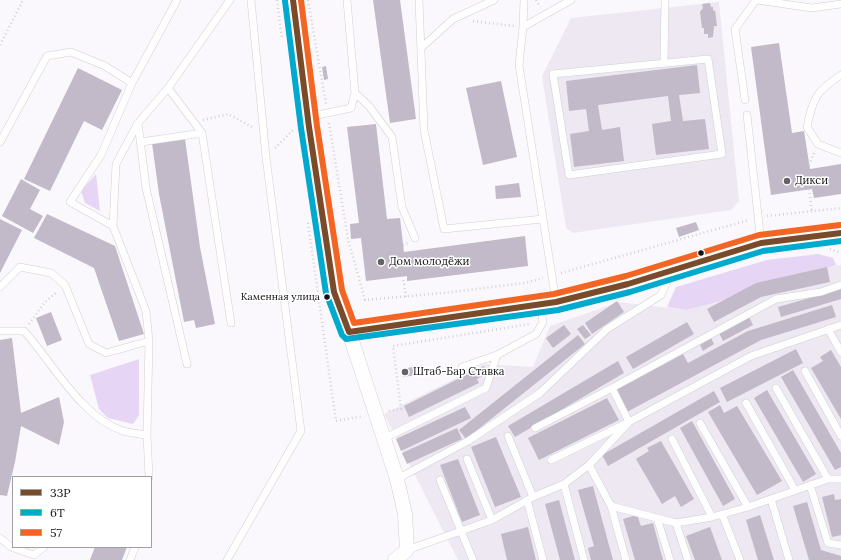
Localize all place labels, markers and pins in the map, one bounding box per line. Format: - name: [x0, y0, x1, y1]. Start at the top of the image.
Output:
- place label: Дикси: [795, 174, 828, 188]
- marker: Дикси: [782, 176, 792, 186]
- unlabelled marker: [696, 248, 706, 258]
- place label: Дом молодёжи: [389, 255, 469, 269]
- marker: Дом молодёжи: [376, 257, 386, 267]
- place label: Каменная улица: [241, 291, 320, 303]
- marker: Каменная улица: [322, 292, 332, 302]
- place label: Штаб-Бар Ставка: [413, 365, 504, 379]
- marker: Штаб-Бар Ставка: [400, 367, 410, 377]

